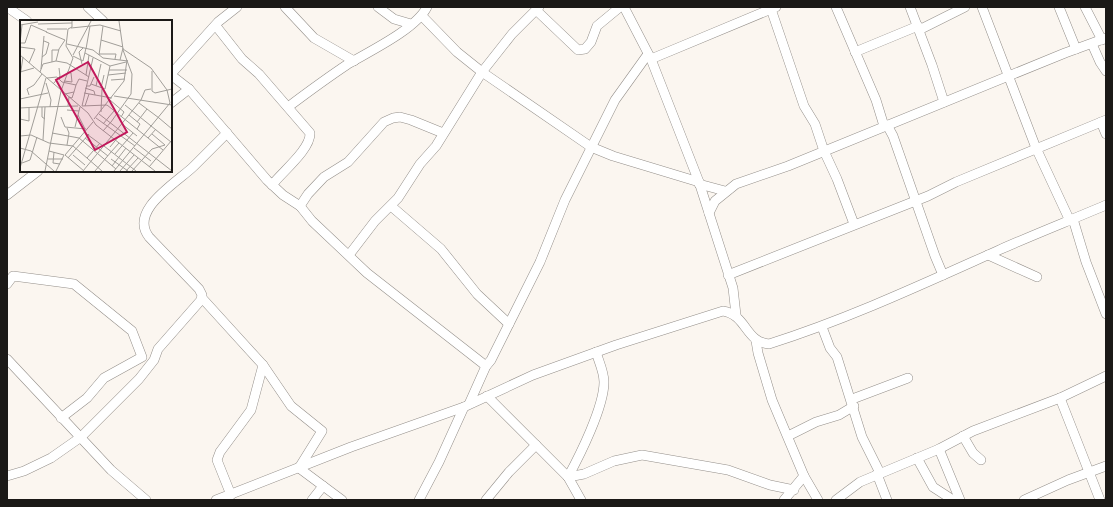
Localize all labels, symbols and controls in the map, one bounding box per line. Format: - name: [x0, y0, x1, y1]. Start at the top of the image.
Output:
- inset map: [20, 20, 172, 172]

